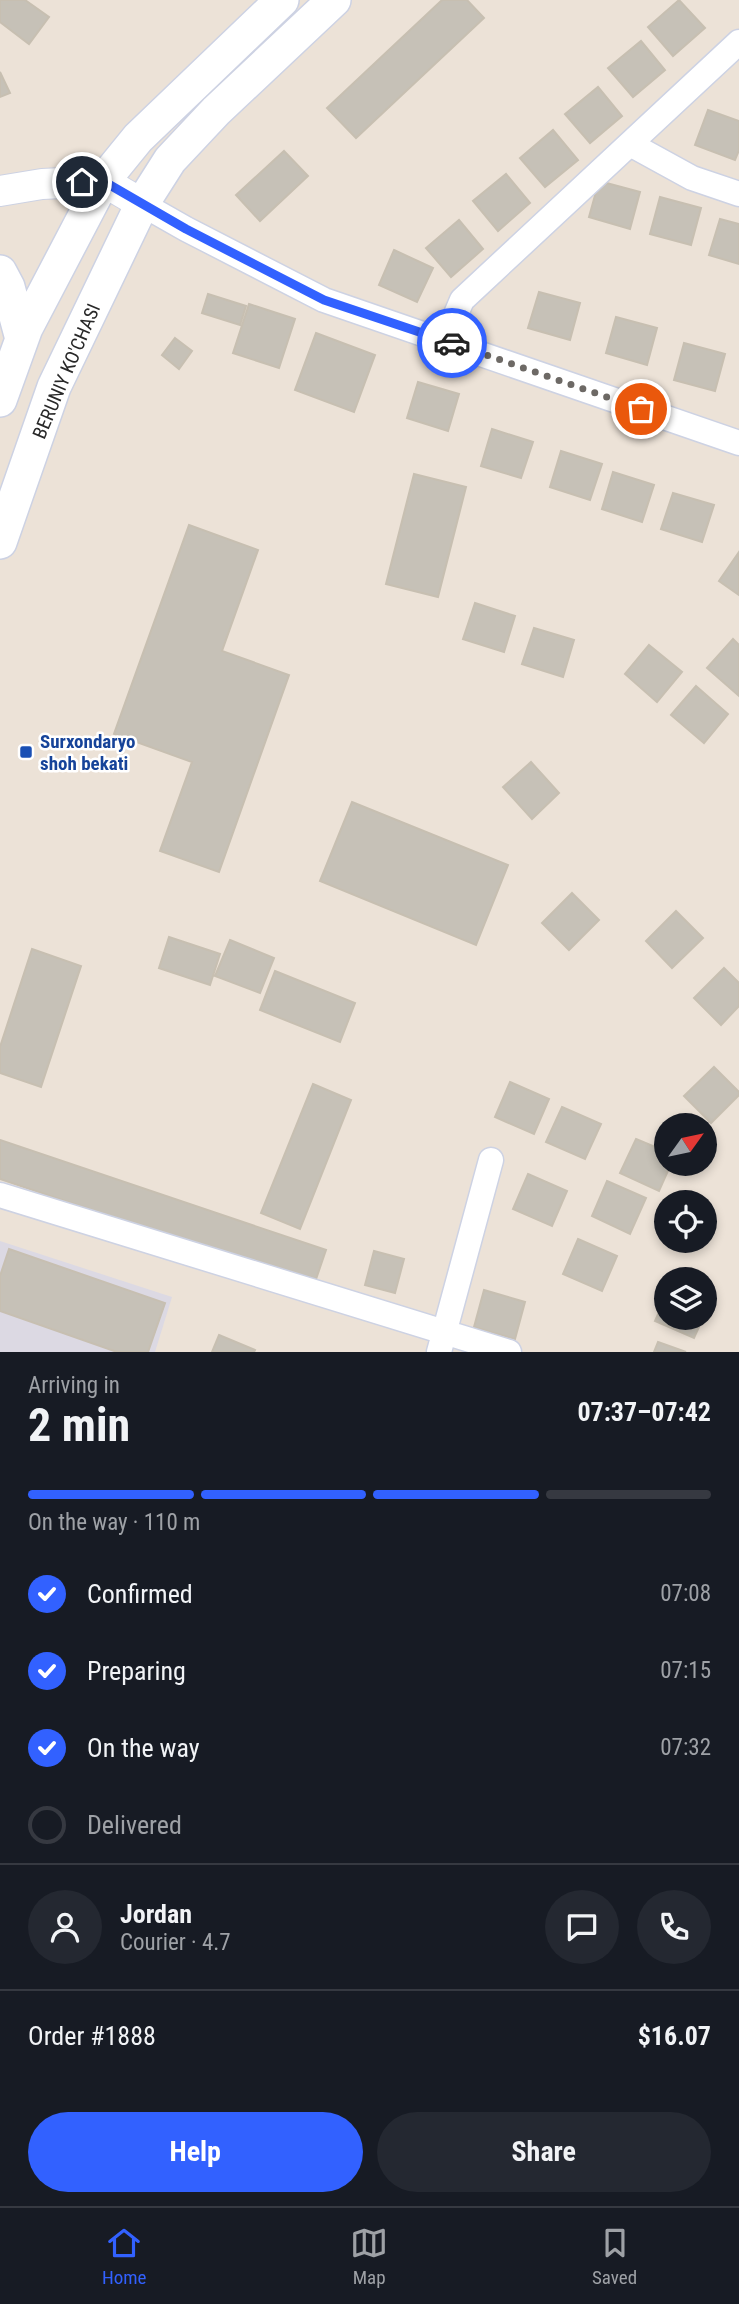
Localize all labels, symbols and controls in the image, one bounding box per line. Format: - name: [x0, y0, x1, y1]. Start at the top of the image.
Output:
- pin: [52, 152, 112, 212]
- icon: home: [63, 163, 101, 201]
- street label: BERUNIY KO'CHASI: [28, 300, 105, 442]
- courier: [417, 308, 487, 378]
- icon: car: [433, 324, 471, 362]
- pin: [611, 379, 671, 439]
- icon: bag: [622, 390, 660, 428]
- place label: Surxondaryo shoh bekati: [40, 730, 136, 775]
- marker: Surxondaryo shoh bekati: [18, 744, 34, 760]
- north arrow: [654, 1113, 718, 1176]
- map controls: [654, 1113, 717, 1330]
- button: locate: [654, 1190, 717, 1253]
- button: layers: [654, 1267, 717, 1330]
- text: Arriving in: [28, 1372, 120, 1399]
- text: 07:37–07:42: [577, 1397, 711, 1427]
- text: 2 min: [28, 1398, 130, 1452]
- text: On the way · 110 m: [28, 1509, 200, 1536]
- icon: check: [28, 1575, 66, 1613]
- text: Confirmed: [87, 1579, 193, 1609]
- text: 07:08: [660, 1580, 711, 1607]
- icon: check: [28, 1652, 66, 1690]
- text: Preparing: [87, 1656, 186, 1686]
- text: 07:15: [660, 1657, 711, 1684]
- icon: check: [28, 1729, 66, 1767]
- text: On the way: [87, 1733, 200, 1763]
- text: 07:32: [660, 1734, 711, 1761]
- text: Delivered: [87, 1810, 182, 1840]
- button: person: [28, 1890, 102, 1964]
- button: chat: [545, 1890, 619, 1964]
- button: phone: [637, 1890, 711, 1964]
- text: Jordan: [120, 1899, 192, 1929]
- text: Courier · 4.7: [120, 1929, 231, 1956]
- text: Order #1888: [28, 2021, 156, 2051]
- text: $16.07: [638, 2021, 711, 2051]
- button: Help: [28, 2112, 363, 2192]
- button: Share: [377, 2112, 711, 2192]
- tab: Home: [102, 2224, 146, 2289]
- tab: Map: [350, 2224, 388, 2289]
- tab: Saved: [592, 2224, 637, 2289]

